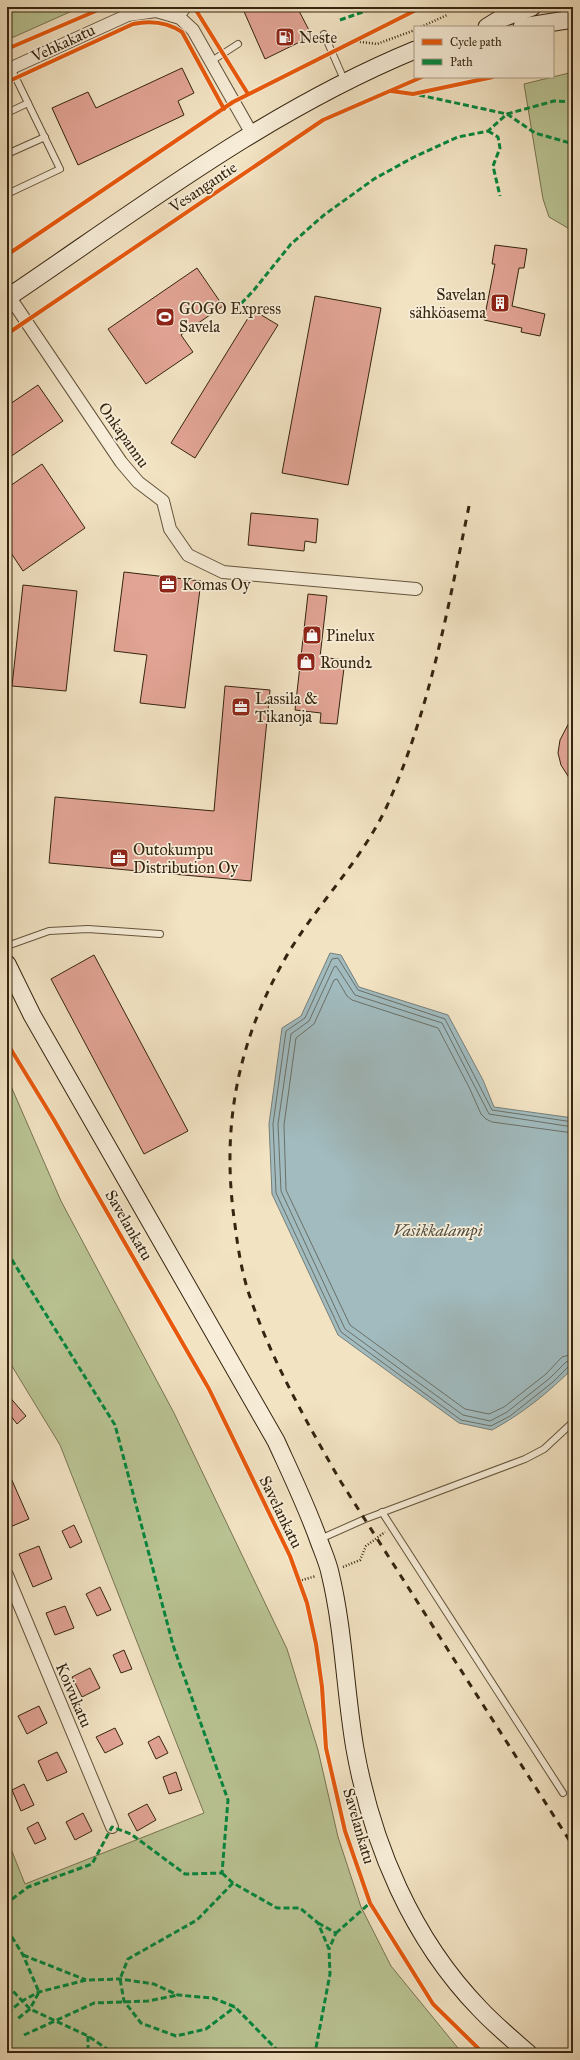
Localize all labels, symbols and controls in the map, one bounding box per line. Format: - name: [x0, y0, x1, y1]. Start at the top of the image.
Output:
- street label: Vehkakatu: [27, 20, 98, 66]
- fuel station icon: Neste: [274, 26, 296, 48]
- legend: [414, 26, 554, 78]
- place label: Neste: [299, 28, 337, 47]
- text: Cycle path: [450, 35, 502, 49]
- text: Path: [450, 55, 473, 69]
- street label: Vesangantie: [165, 157, 241, 218]
- place label: Savelan sähköasema: [410, 285, 486, 322]
- building icon: Savelan sähköasema: [489, 292, 511, 314]
- place label: GOGO Express Savela: [179, 299, 281, 336]
- sports icon: GOGO Express Savela: [154, 306, 176, 328]
- street label: Onkapannu: [95, 399, 154, 472]
- office icon: Komas Oy: [157, 573, 179, 595]
- place label: Komas Oy: [182, 575, 251, 594]
- shop icon: Pinelux: [301, 624, 323, 646]
- place label: Pinelux: [326, 626, 375, 645]
- shop icon: Round2: [295, 651, 317, 673]
- place label: Round2: [320, 653, 373, 672]
- place label: Lassila & Tikanoja: [255, 689, 318, 726]
- office icon: Lassila & Tikanoja: [230, 696, 252, 718]
- place label: Outokumpu Distribution Oy: [133, 840, 239, 877]
- office icon: Outokumpu Distribution Oy: [108, 847, 130, 869]
- street label: Savelankatu: [101, 1186, 157, 1264]
- water label: Vasikkalampi: [393, 1220, 483, 1241]
- street label: Savelankatu: [255, 1473, 307, 1552]
- street label: Koivukatu: [52, 1660, 96, 1731]
- street label: Savelankatu: [339, 1786, 379, 1867]

